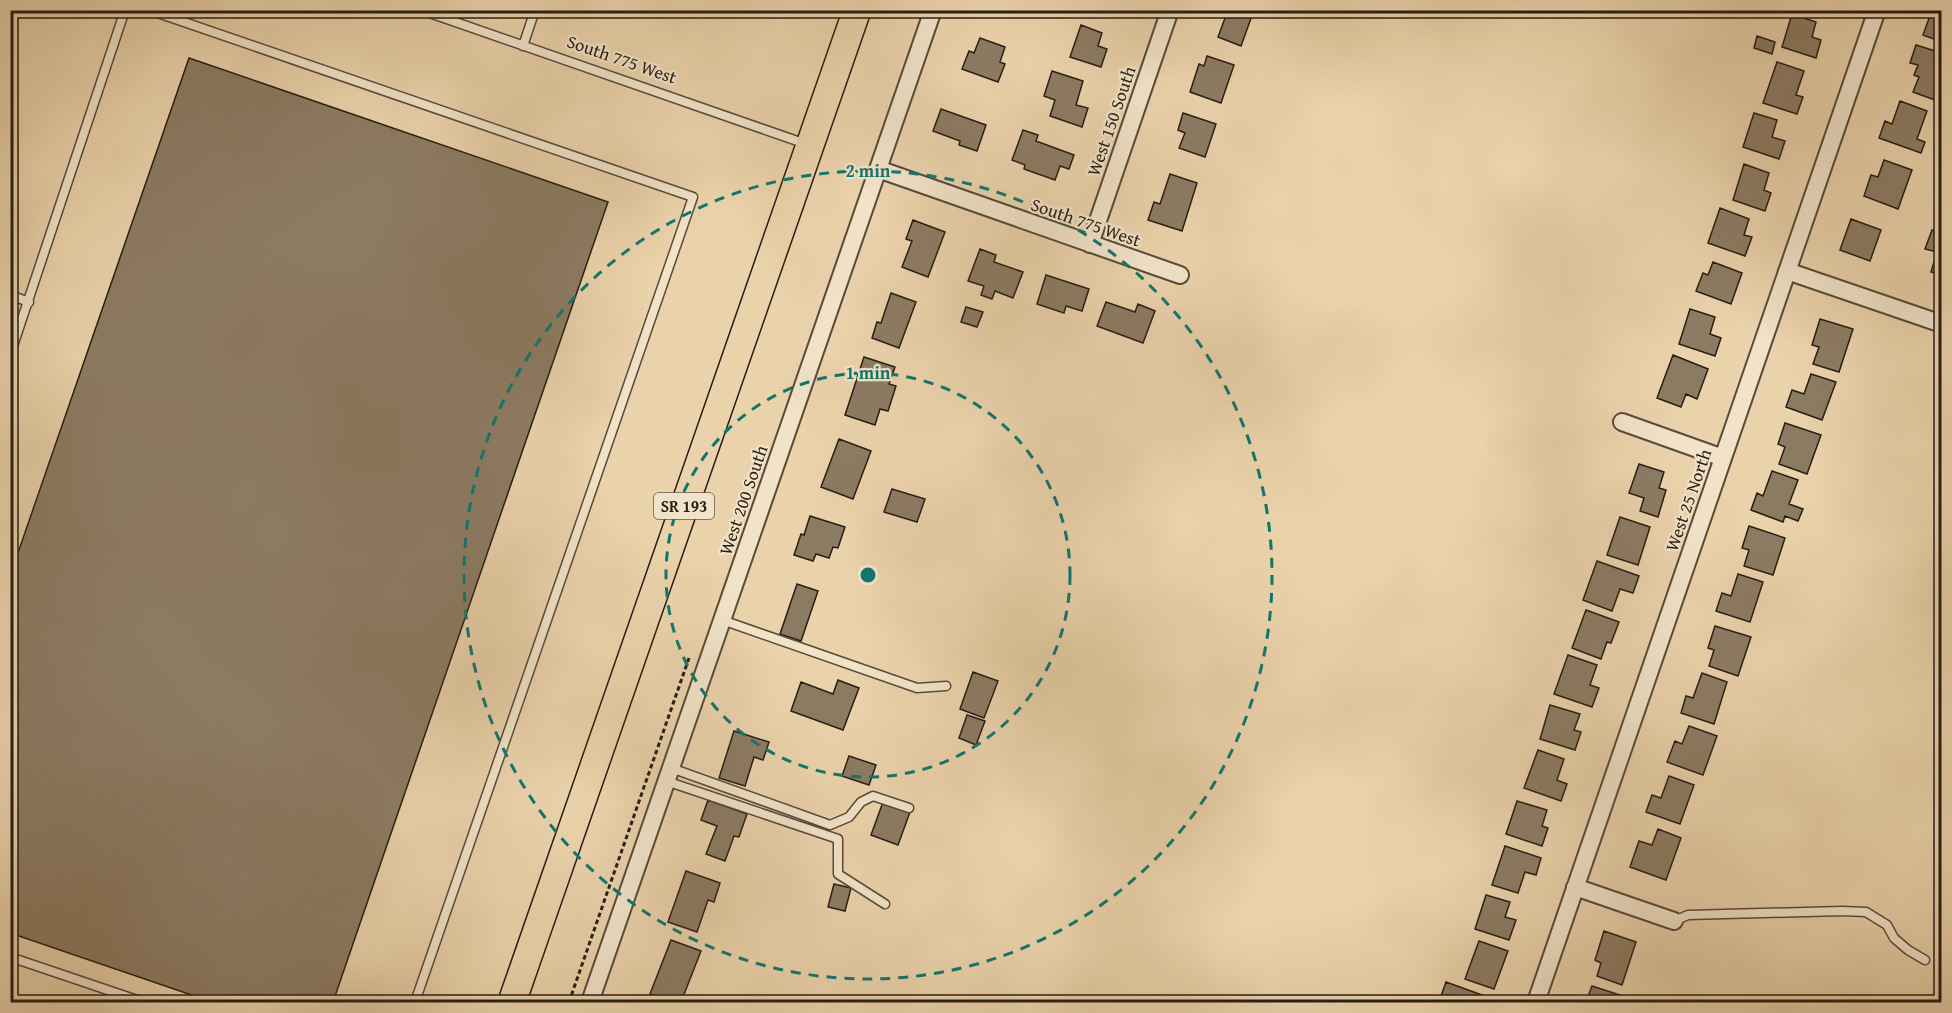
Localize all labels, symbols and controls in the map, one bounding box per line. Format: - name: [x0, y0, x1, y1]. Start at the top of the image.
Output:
- street label: South 775 West: [563, 28, 681, 91]
- street label: West 150 South: [1080, 62, 1142, 180]
- text: 2 min: [846, 157, 891, 184]
- street label: South 775 West: [1027, 191, 1145, 254]
- text: 1 min: [846, 359, 891, 386]
- street label: West 200 South: [712, 441, 774, 559]
- street label: West 25 North: [1658, 445, 1718, 555]
- road number: SR 193: [654, 493, 714, 519]
- centre of rings: [858, 565, 878, 585]

